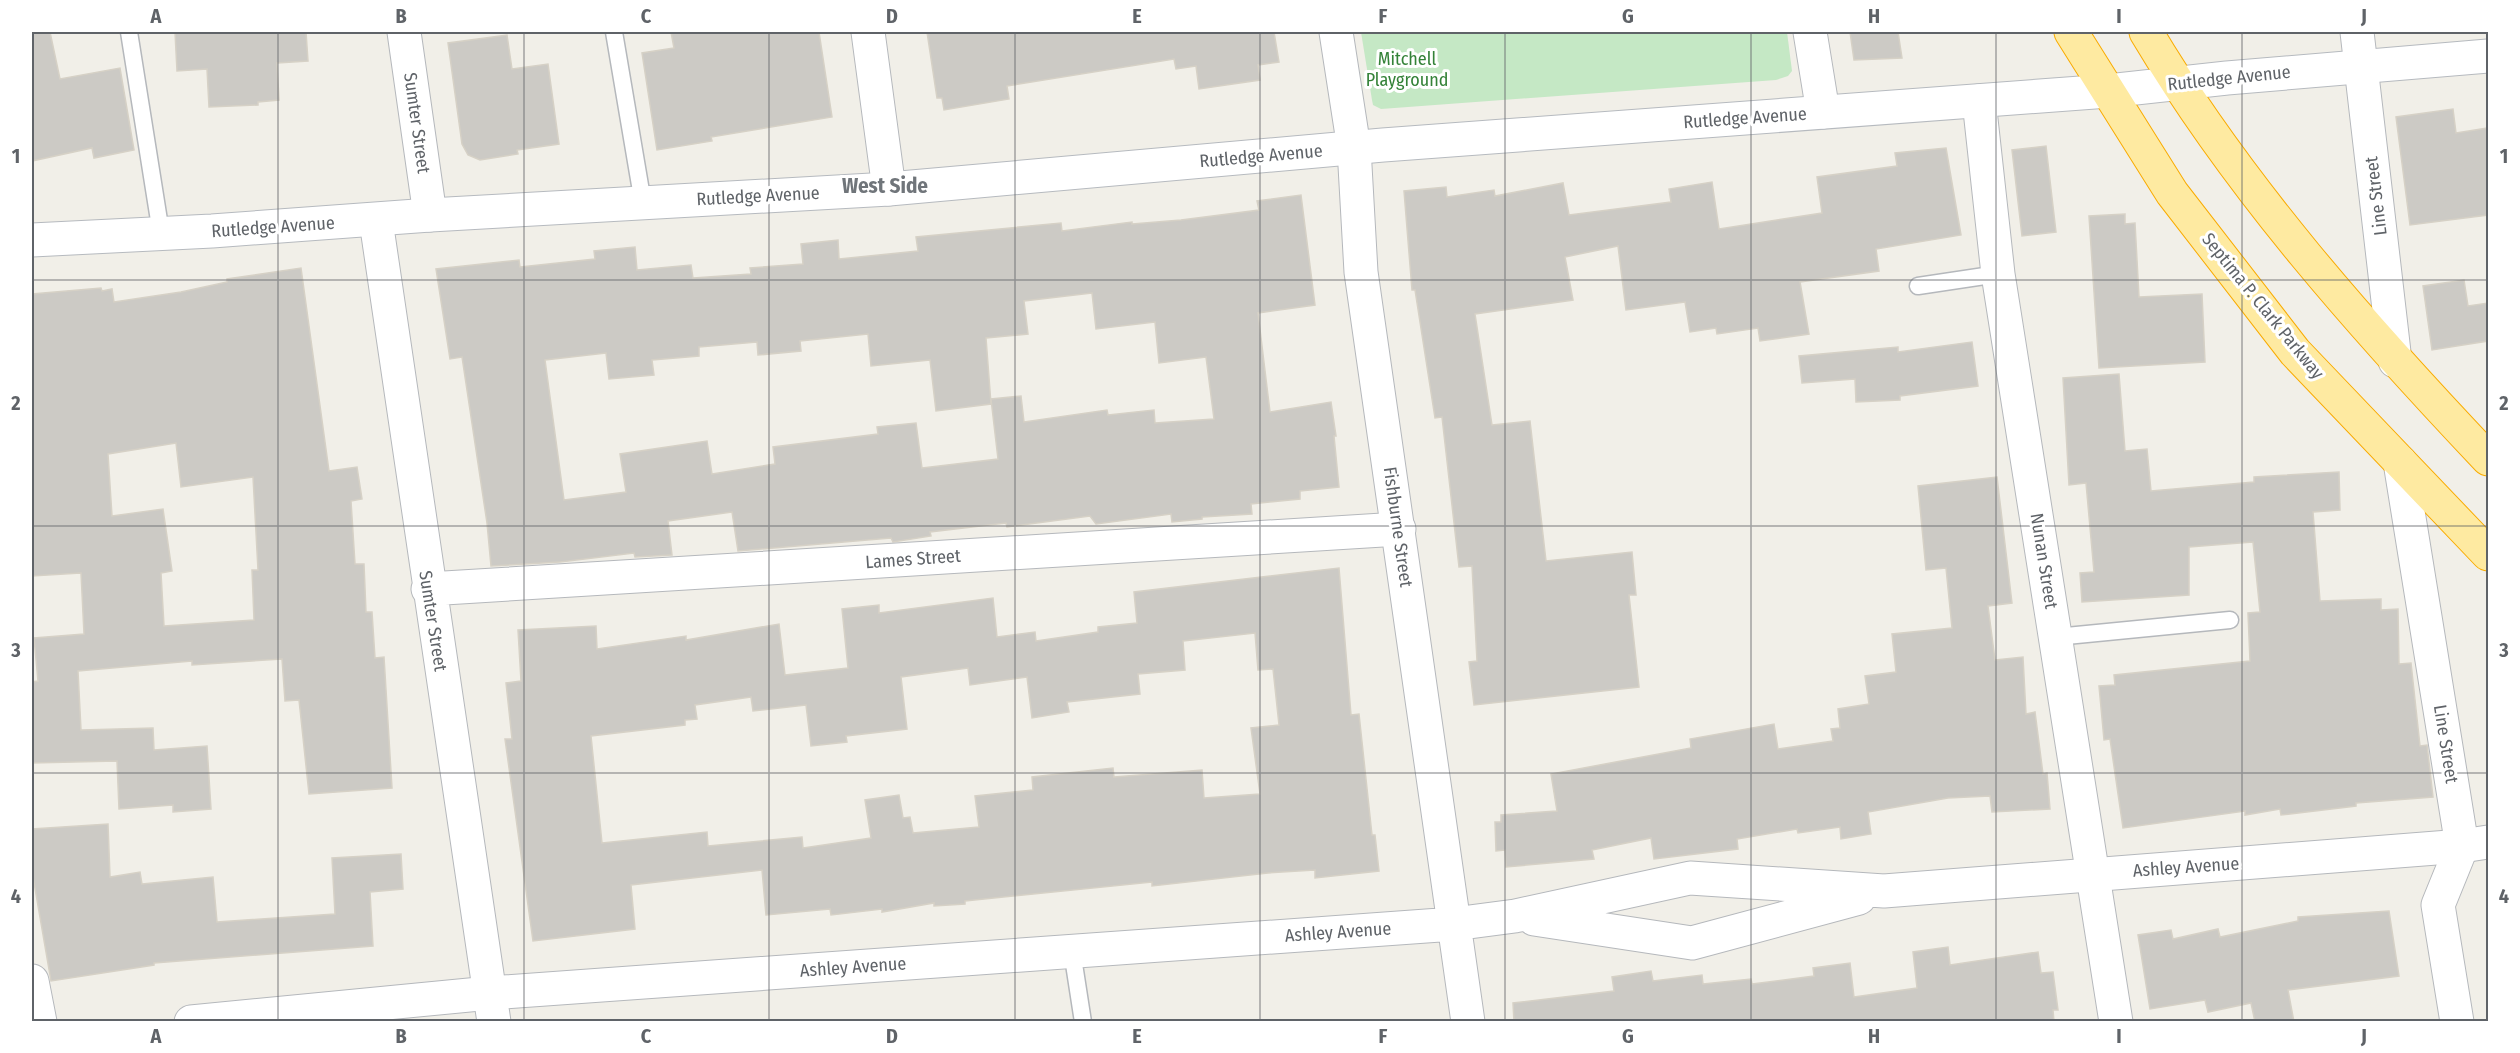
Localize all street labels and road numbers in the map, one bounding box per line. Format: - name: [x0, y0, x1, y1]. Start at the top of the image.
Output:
- street label: Rutledge Avenue: [2166, 61, 2292, 95]
- street label: Sumter Street: [399, 71, 435, 175]
- street label: Rutledge Avenue: [1683, 103, 1807, 133]
- street label: Rutledge Avenue: [1199, 140, 1324, 172]
- street label: Line Street: [2360, 155, 2392, 237]
- street label: Rutledge Avenue: [696, 182, 820, 210]
- street label: Rutledge Avenue: [211, 212, 335, 242]
- street label: Septima P. Clark Parkway: [2197, 229, 2329, 383]
- street label: Fishburne Street: [1379, 465, 1417, 589]
- street label: Nunan Street: [2026, 512, 2062, 611]
- street label: Lames Street: [865, 545, 962, 573]
- street label: Sumter Street: [414, 569, 452, 673]
- street label: Line Street: [2429, 703, 2463, 785]
- street label: Ashley Avenue: [2132, 852, 2240, 882]
- street label: Ashley Avenue: [1284, 917, 1392, 947]
- street label: Ashley Avenue: [799, 952, 907, 982]

